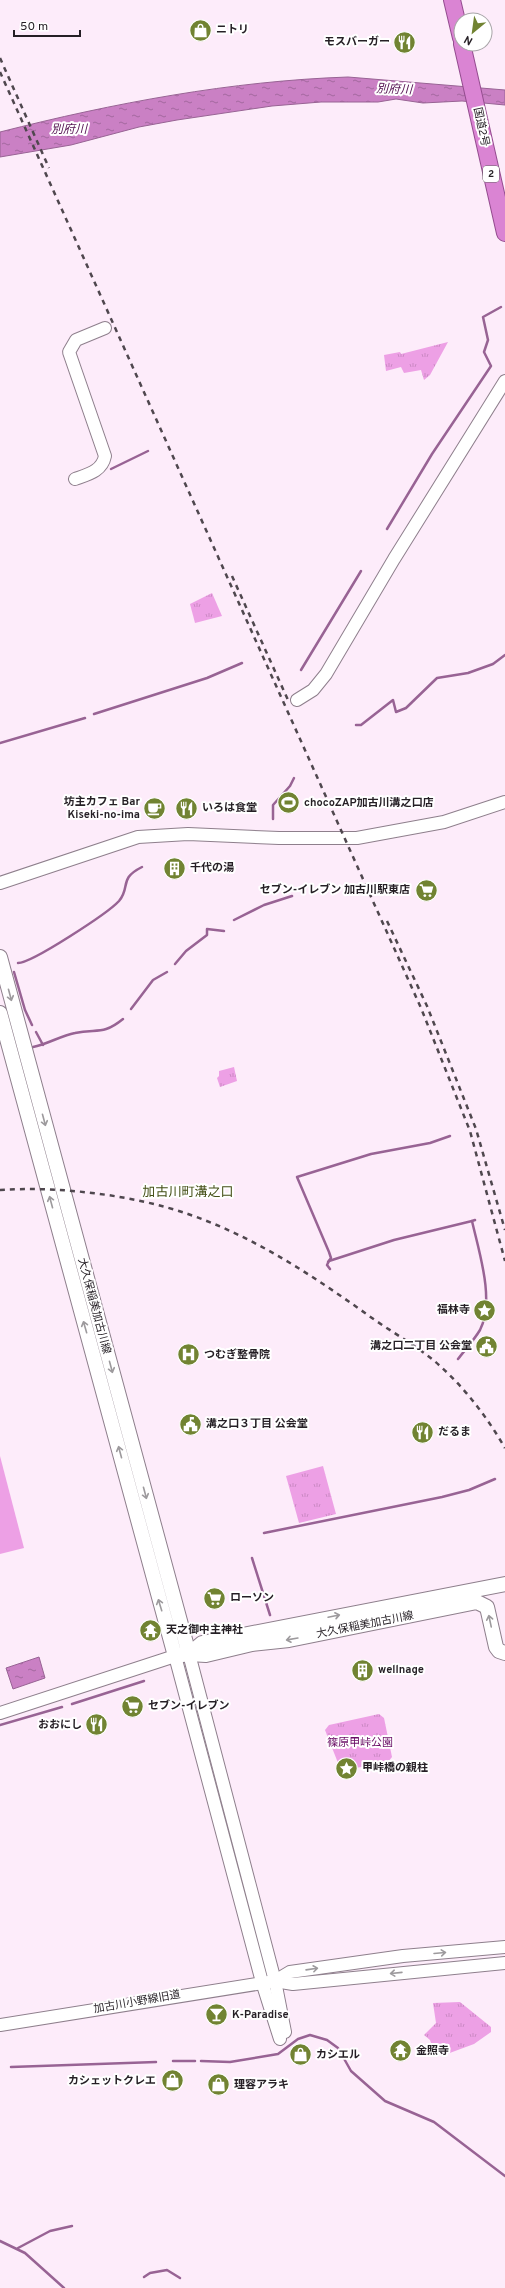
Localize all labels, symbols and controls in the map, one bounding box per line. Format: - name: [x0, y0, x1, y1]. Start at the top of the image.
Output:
- scale bar: [14, 12, 80, 38]
- north arrow: [453, 12, 493, 52]
- shop icon: ニトリ: [187, 17, 213, 43]
- text: 50 m: [20, 19, 48, 35]
- place label: ニトリ: [216, 23, 249, 37]
- restaurant icon: モスバーガー: [392, 29, 418, 55]
- text: N: [462, 32, 475, 48]
- place label: モスバーガー: [324, 35, 390, 49]
- water label: 別府川: [376, 81, 414, 99]
- street label: 国道2号: [470, 106, 492, 148]
- water label: 別府川: [51, 122, 89, 138]
- road number: 2: [483, 166, 499, 182]
- sports icon: chocoZAP加古川溝之口店: [275, 790, 301, 816]
- place label: 坊主カフェ Bar Kiseki-no-ima: [64, 795, 140, 822]
- cafe icon: 坊主カフェ Bar Kiseki-no-ima: [142, 795, 168, 821]
- restaurant icon: いろは食堂: [173, 795, 199, 821]
- place label: chocoZAP加古川溝之口店: [304, 796, 434, 810]
- place label: いろは食堂: [202, 801, 257, 815]
- building icon: 千代の湯: [162, 855, 188, 881]
- place label: 千代の湯: [190, 861, 234, 875]
- supermarket icon: セブン-イレブン 加古川駅東店: [413, 877, 439, 903]
- place label: セブン-イレブン 加古川駅東店: [260, 883, 410, 897]
- one-way arrow: [7, 988, 14, 1001]
- one-way arrow: [40, 1114, 48, 1127]
- district label: 加古川町溝之口: [142, 1185, 234, 1201]
- one-way arrow: [47, 1195, 55, 1208]
- street label: 大久保稲美加古川線: [74, 1256, 114, 1356]
- place icon: 福林寺: [472, 1297, 498, 1323]
- place label: 福林寺: [437, 1303, 470, 1317]
- one-way arrow: [81, 1321, 89, 1334]
- public building icon: 溝之口二丁目 公会堂: [474, 1333, 500, 1359]
- place label: 溝之口二丁目 公会堂: [370, 1339, 472, 1353]
- hospital icon: つむぎ整骨院: [175, 1342, 201, 1368]
- place label: つむぎ整骨院: [204, 1348, 270, 1362]
- one-way arrow: [108, 1361, 115, 1374]
- public building icon: 溝之口３丁目 公会堂: [178, 1411, 204, 1437]
- place label: 溝之口３丁目 公会堂: [206, 1417, 308, 1431]
- restaurant icon: だるま: [409, 1419, 435, 1445]
- place label: だるま: [438, 1425, 471, 1439]
- one-way arrow: [116, 1446, 123, 1459]
- one-way arrow: [142, 1486, 149, 1499]
- supermarket icon: ローソン: [201, 1585, 227, 1611]
- place label: ローソン: [230, 1591, 274, 1605]
- one-way arrow: [156, 1599, 163, 1612]
- street label: 大久保稲美加古川線: [315, 1609, 415, 1641]
- one-way arrow: [327, 1611, 340, 1619]
- one-way arrow: [486, 1615, 494, 1628]
- temple icon: 天之御中主神社: [137, 1617, 163, 1643]
- place label: 天之御中主神社: [166, 1623, 243, 1637]
- one-way arrow: [286, 1635, 299, 1643]
- building icon: wellnage: [350, 1657, 376, 1683]
- place label: wellnage: [378, 1663, 424, 1677]
- supermarket icon: セブン-イレブン: [120, 1693, 146, 1719]
- place label: セブン-イレブン: [148, 1699, 230, 1713]
- restaurant icon: おおにし: [84, 1712, 110, 1738]
- place label: おおにし: [38, 1718, 82, 1732]
- park label: 篠原甲峠公園: [327, 1736, 393, 1750]
- place icon: 甲峠橋の親柱: [333, 1755, 359, 1781]
- place label: 甲峠橋の親柱: [362, 1761, 428, 1775]
- one-way arrow: [433, 1949, 446, 1956]
- one-way arrow: [305, 1965, 318, 1973]
- one-way arrow: [390, 1969, 403, 1977]
- street label: 加古川小野線旧道: [92, 1987, 182, 2017]
- bar icon: K-Paradise: [204, 2002, 230, 2028]
- place label: K-Paradise: [232, 2008, 289, 2022]
- temple icon: 金照寺: [387, 2038, 413, 2064]
- shop icon: カシエル: [287, 2042, 313, 2068]
- place label: 金照寺: [416, 2044, 449, 2058]
- place label: カシエル: [316, 2048, 360, 2062]
- shop icon: カシェットクレエ: [159, 2068, 185, 2094]
- shop icon: 理容アラキ: [205, 2072, 231, 2098]
- place label: カシェットクレエ: [68, 2074, 156, 2088]
- place label: 理容アラキ: [234, 2078, 289, 2092]

